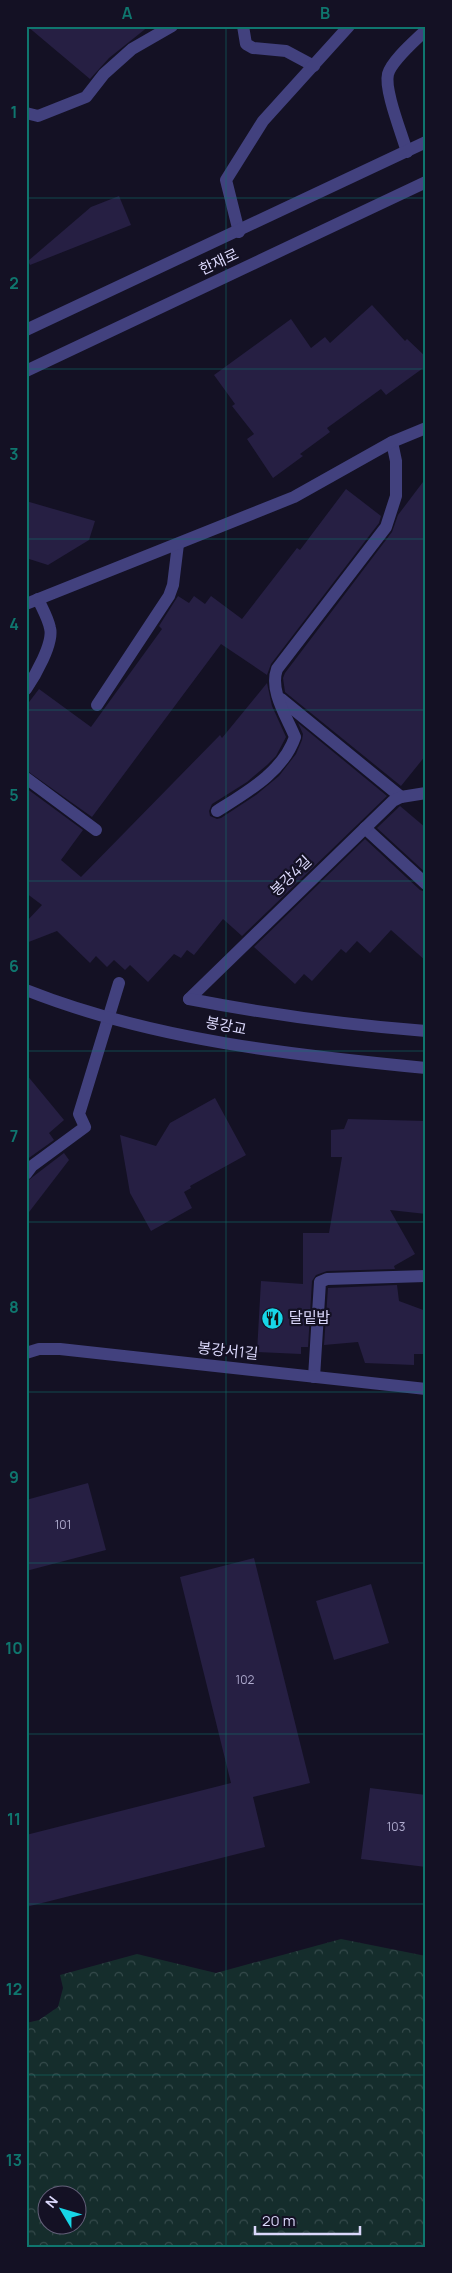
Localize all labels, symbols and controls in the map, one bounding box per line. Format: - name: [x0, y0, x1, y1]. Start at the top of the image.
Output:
- text: A: [122, 2, 133, 24]
- text: B: [320, 2, 330, 24]
- text: 1: [10, 101, 18, 123]
- street label: 한재로: [196, 243, 242, 280]
- text: 2: [9, 272, 19, 294]
- text: 3: [9, 443, 19, 465]
- text: 4: [9, 613, 19, 635]
- text: 5: [9, 784, 19, 806]
- street label: 봉강4길: [265, 851, 316, 901]
- text: 6: [9, 955, 19, 977]
- street label: 봉강교: [204, 1011, 248, 1040]
- text: 7: [10, 1125, 18, 1147]
- text: 8: [9, 1296, 19, 1318]
- restaurant icon: 달밑밥: [261, 1306, 285, 1330]
- place label: 달밑밥: [289, 1307, 331, 1328]
- street label: 봉강서1길: [197, 1337, 260, 1364]
- text: 9: [9, 1466, 19, 1488]
- house number: 101: [55, 1516, 71, 1533]
- text: 10: [5, 1637, 23, 1659]
- house number: 102: [236, 1671, 255, 1688]
- text: 11: [7, 1808, 21, 1830]
- house number: 103: [387, 1818, 405, 1835]
- text: 12: [6, 1978, 22, 2000]
- text: 13: [6, 2149, 22, 2171]
- north arrow: [38, 2186, 88, 2236]
- text: N: [41, 2192, 62, 2212]
- scale bar: [255, 2203, 360, 2235]
- text: 20 m: [262, 2210, 295, 2231]

